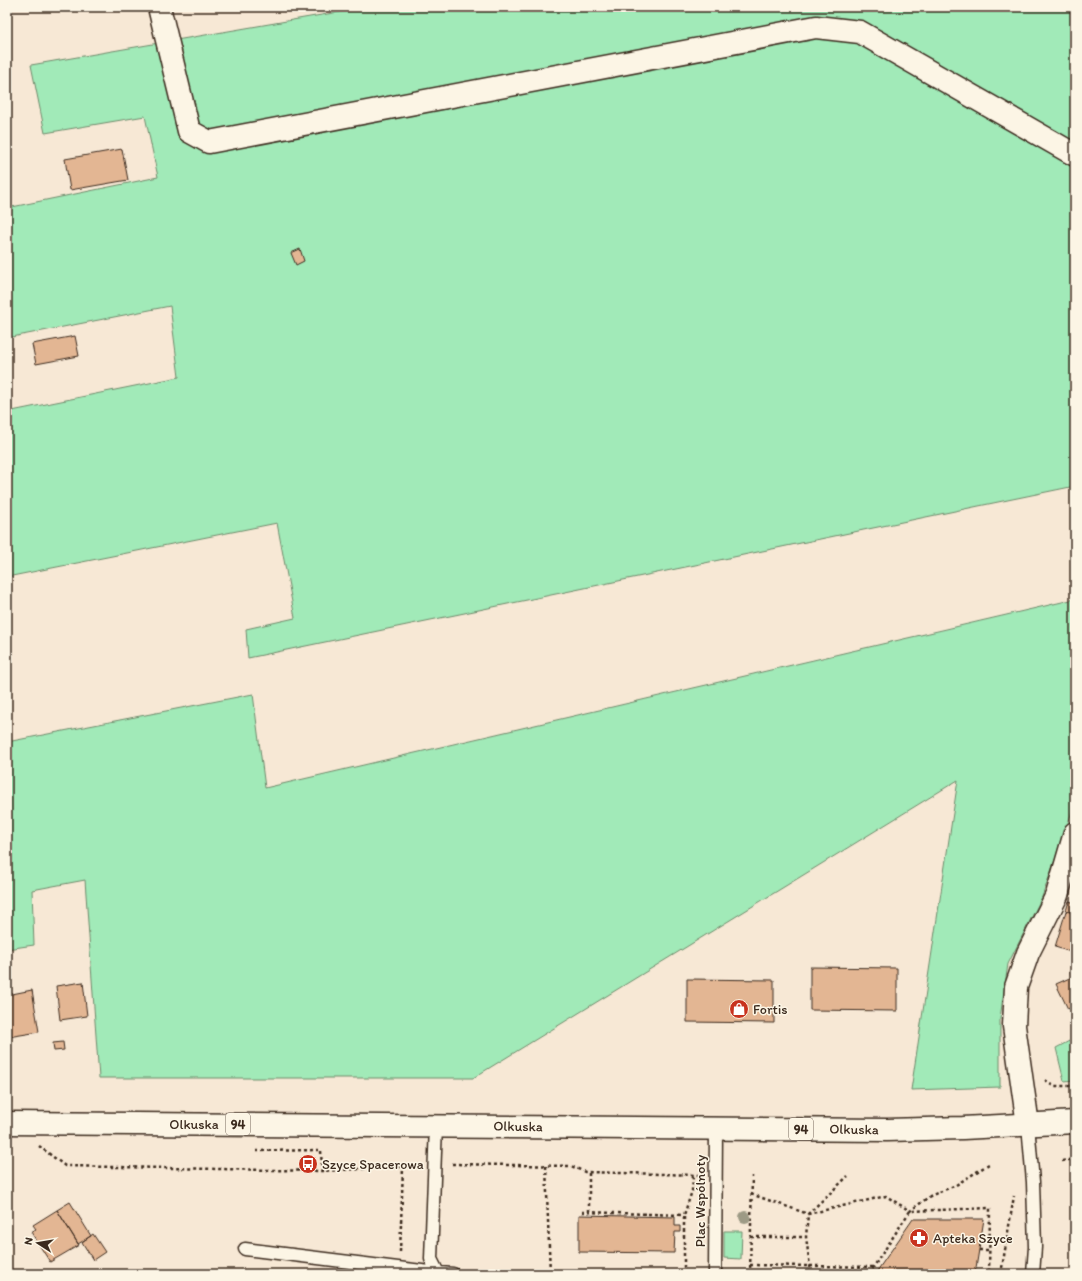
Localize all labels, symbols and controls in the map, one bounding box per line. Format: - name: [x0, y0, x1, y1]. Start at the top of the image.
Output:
- shop icon: Fortis: [728, 998, 750, 1020]
- place label: Fortis: [753, 1001, 788, 1018]
- road number: 94: [226, 1113, 250, 1135]
- street label: Olkuska: [169, 1116, 219, 1133]
- street label: Olkuska: [493, 1118, 543, 1135]
- road number: 94: [789, 1118, 813, 1140]
- street label: Olkuska: [829, 1121, 879, 1138]
- bus stop icon: Szyce Spacerowa: [297, 1153, 319, 1175]
- street label: Plac Wspólnoty: [692, 1154, 709, 1247]
- place label: Szyce Spacerowa: [322, 1156, 424, 1173]
- north arrow: [18, 1223, 58, 1263]
- pharmacy icon: Apteka Szyce: [908, 1227, 930, 1249]
- place label: Apteka Szyce: [933, 1230, 1013, 1247]
- text: N: [22, 1236, 36, 1246]

